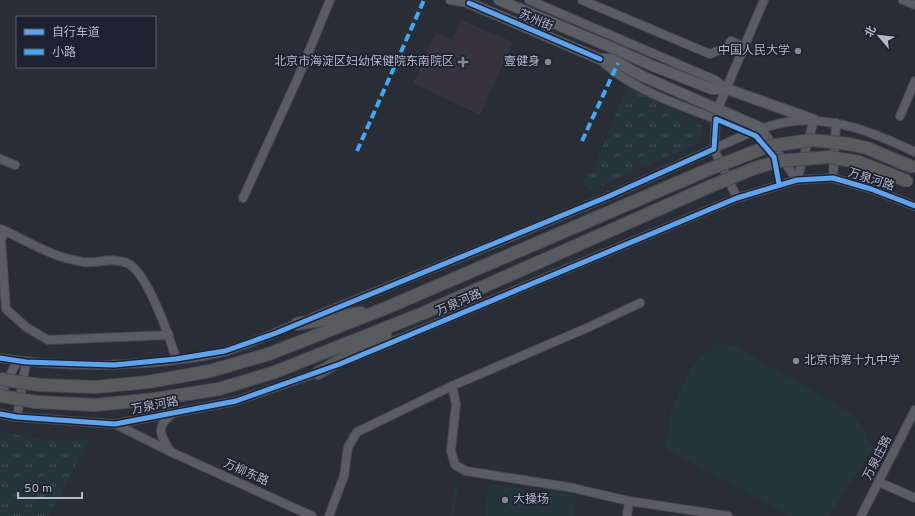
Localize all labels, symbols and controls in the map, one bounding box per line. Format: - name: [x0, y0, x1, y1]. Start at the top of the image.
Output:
- street label: 苏州街: [516, 7, 556, 35]
- legend: [16, 16, 156, 68]
- north arrow: [859, 16, 899, 56]
- text: 北: [862, 24, 880, 40]
- text: 自行车道: [52, 25, 100, 41]
- place label: 中国人民大学: [718, 43, 790, 59]
- text: 小路: [52, 45, 76, 61]
- marker: 中国人民大学: [793, 46, 803, 56]
- place label: 北京市海淀区妇幼保健院东南院区: [274, 54, 454, 70]
- place label: 壹健身: [504, 54, 540, 70]
- marker: 北京市海淀区妇幼保健院东南院区: [457, 56, 469, 68]
- marker: 壹健身: [543, 57, 553, 67]
- street label: 万泉河路: [846, 165, 896, 195]
- street label: 万泉河路: [434, 286, 484, 320]
- place label: 北京市第十九中学: [804, 353, 900, 369]
- marker: 北京市第十九中学: [791, 356, 801, 366]
- street label: 万泉河路: [130, 394, 180, 418]
- street label: 万泉庄路: [860, 433, 896, 483]
- street label: 万柳东路: [221, 456, 271, 490]
- scale bar: [18, 474, 82, 500]
- text: 50 m: [24, 481, 52, 497]
- place label: 大操场: [513, 492, 549, 508]
- marker: 大操场: [500, 495, 510, 505]

